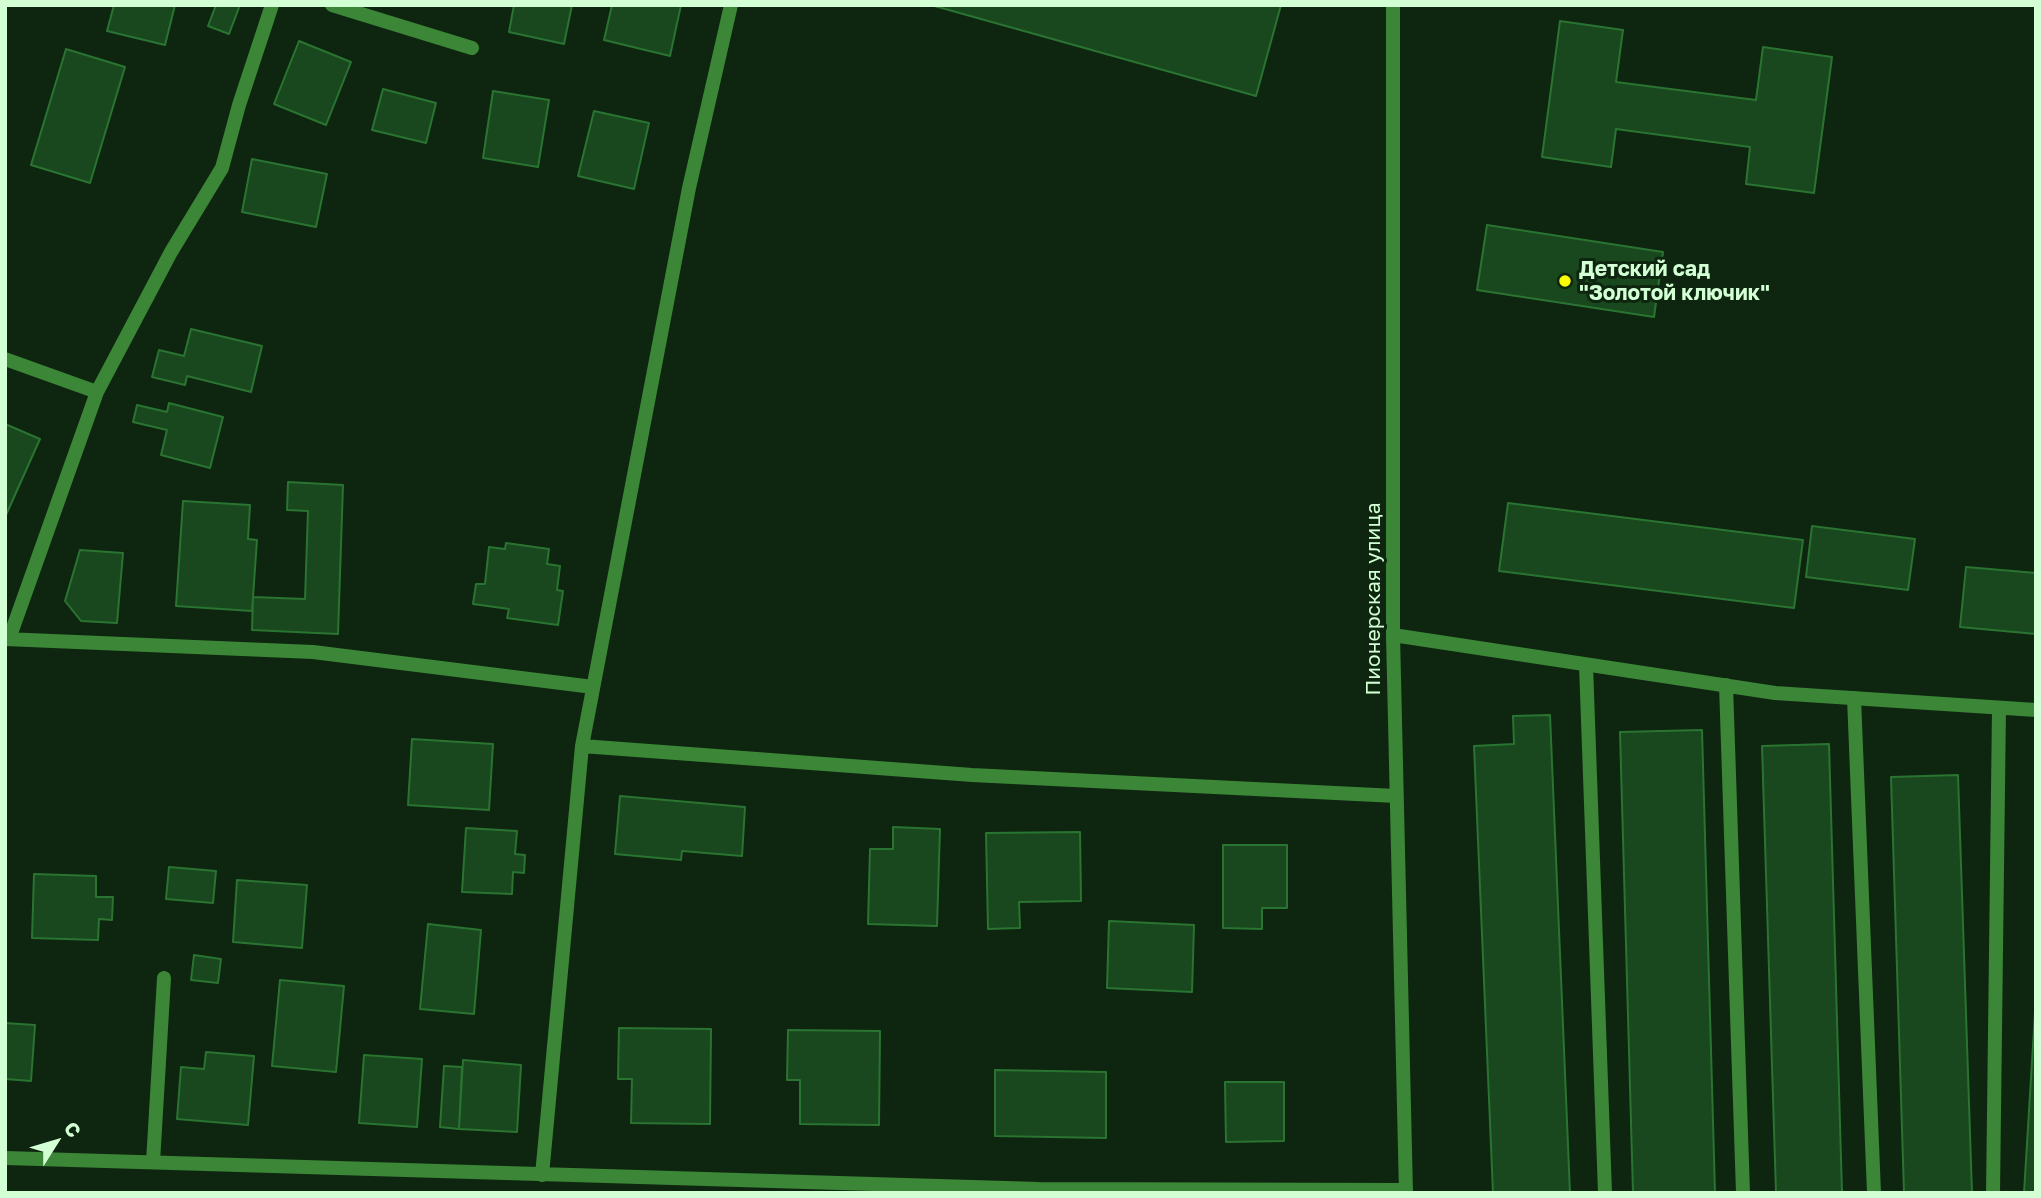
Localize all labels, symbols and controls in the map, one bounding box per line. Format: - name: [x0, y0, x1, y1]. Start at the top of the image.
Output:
- place label: Детский сад "Золотой ключик": [1579, 256, 1770, 306]
- marker: Детский сад "Золотой ключик": [1557, 273, 1573, 289]
- street label: Пионерская улица: [1360, 503, 1386, 695]
- north arrow: [21, 1107, 91, 1177]
- text: С: [60, 1117, 86, 1141]

